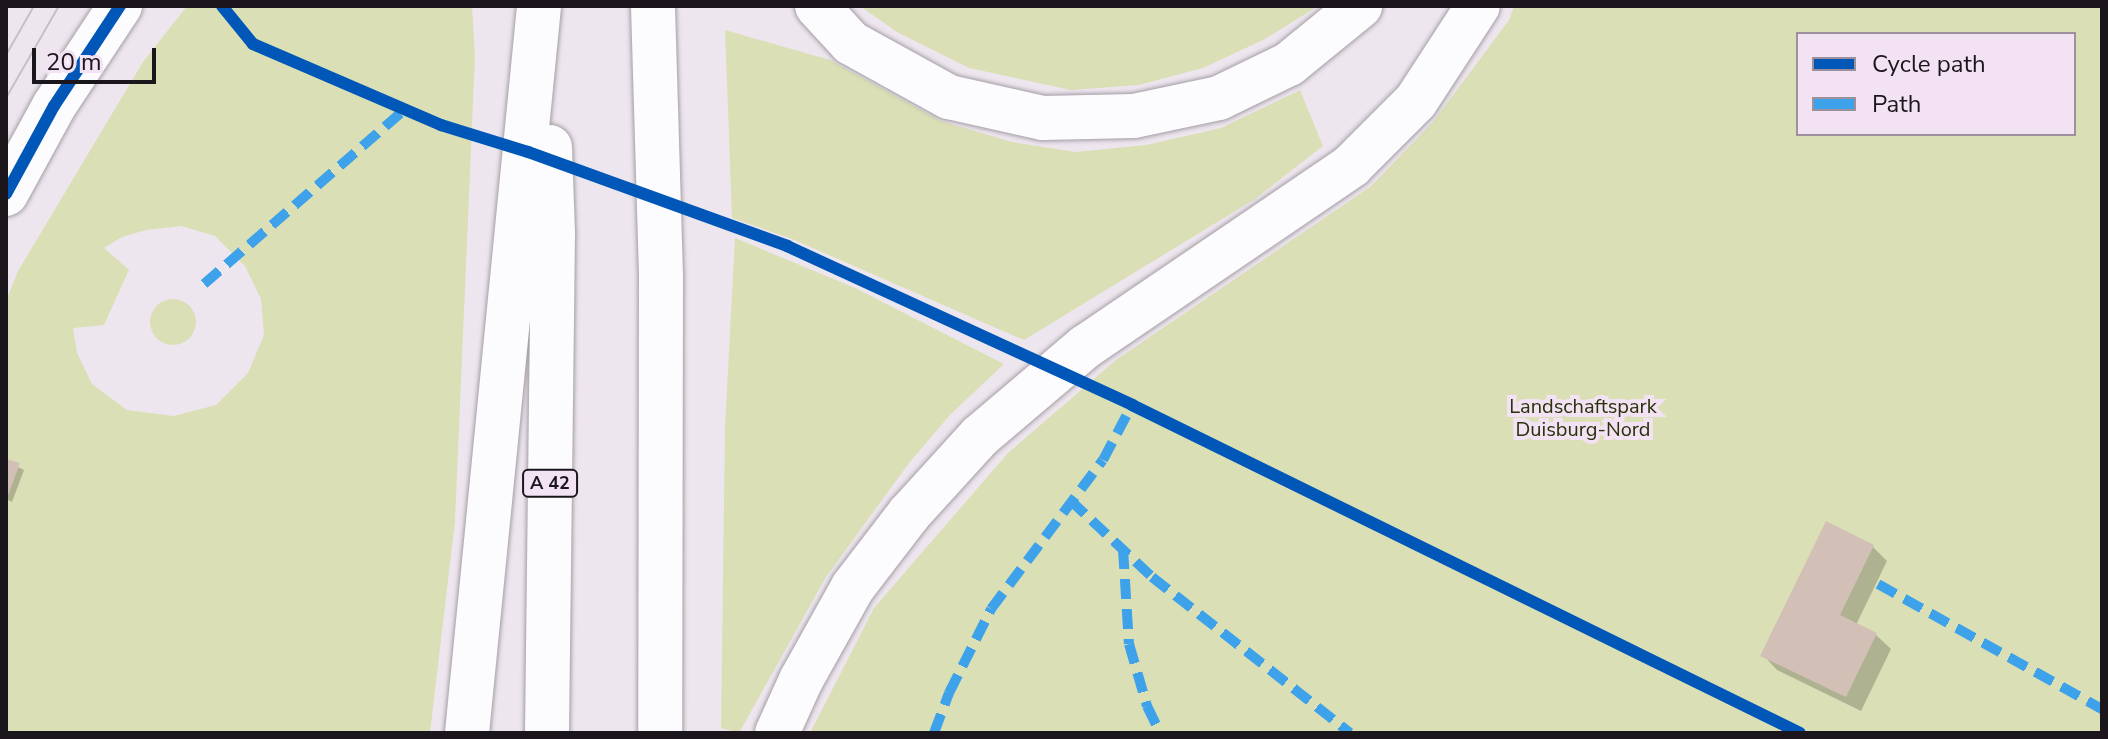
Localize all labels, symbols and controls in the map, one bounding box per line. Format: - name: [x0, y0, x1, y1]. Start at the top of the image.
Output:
- scale bar: [36, 32, 160, 82]
- legend: [1796, 32, 2076, 136]
- text: 20 m: [46, 46, 102, 78]
- text: Cycle path: [1872, 48, 1986, 80]
- text: Path: [1872, 88, 1921, 120]
- park label: Landschaftspark Duisburg-Nord: [1509, 395, 1657, 442]
- road number: A 42: [522, 469, 578, 497]

